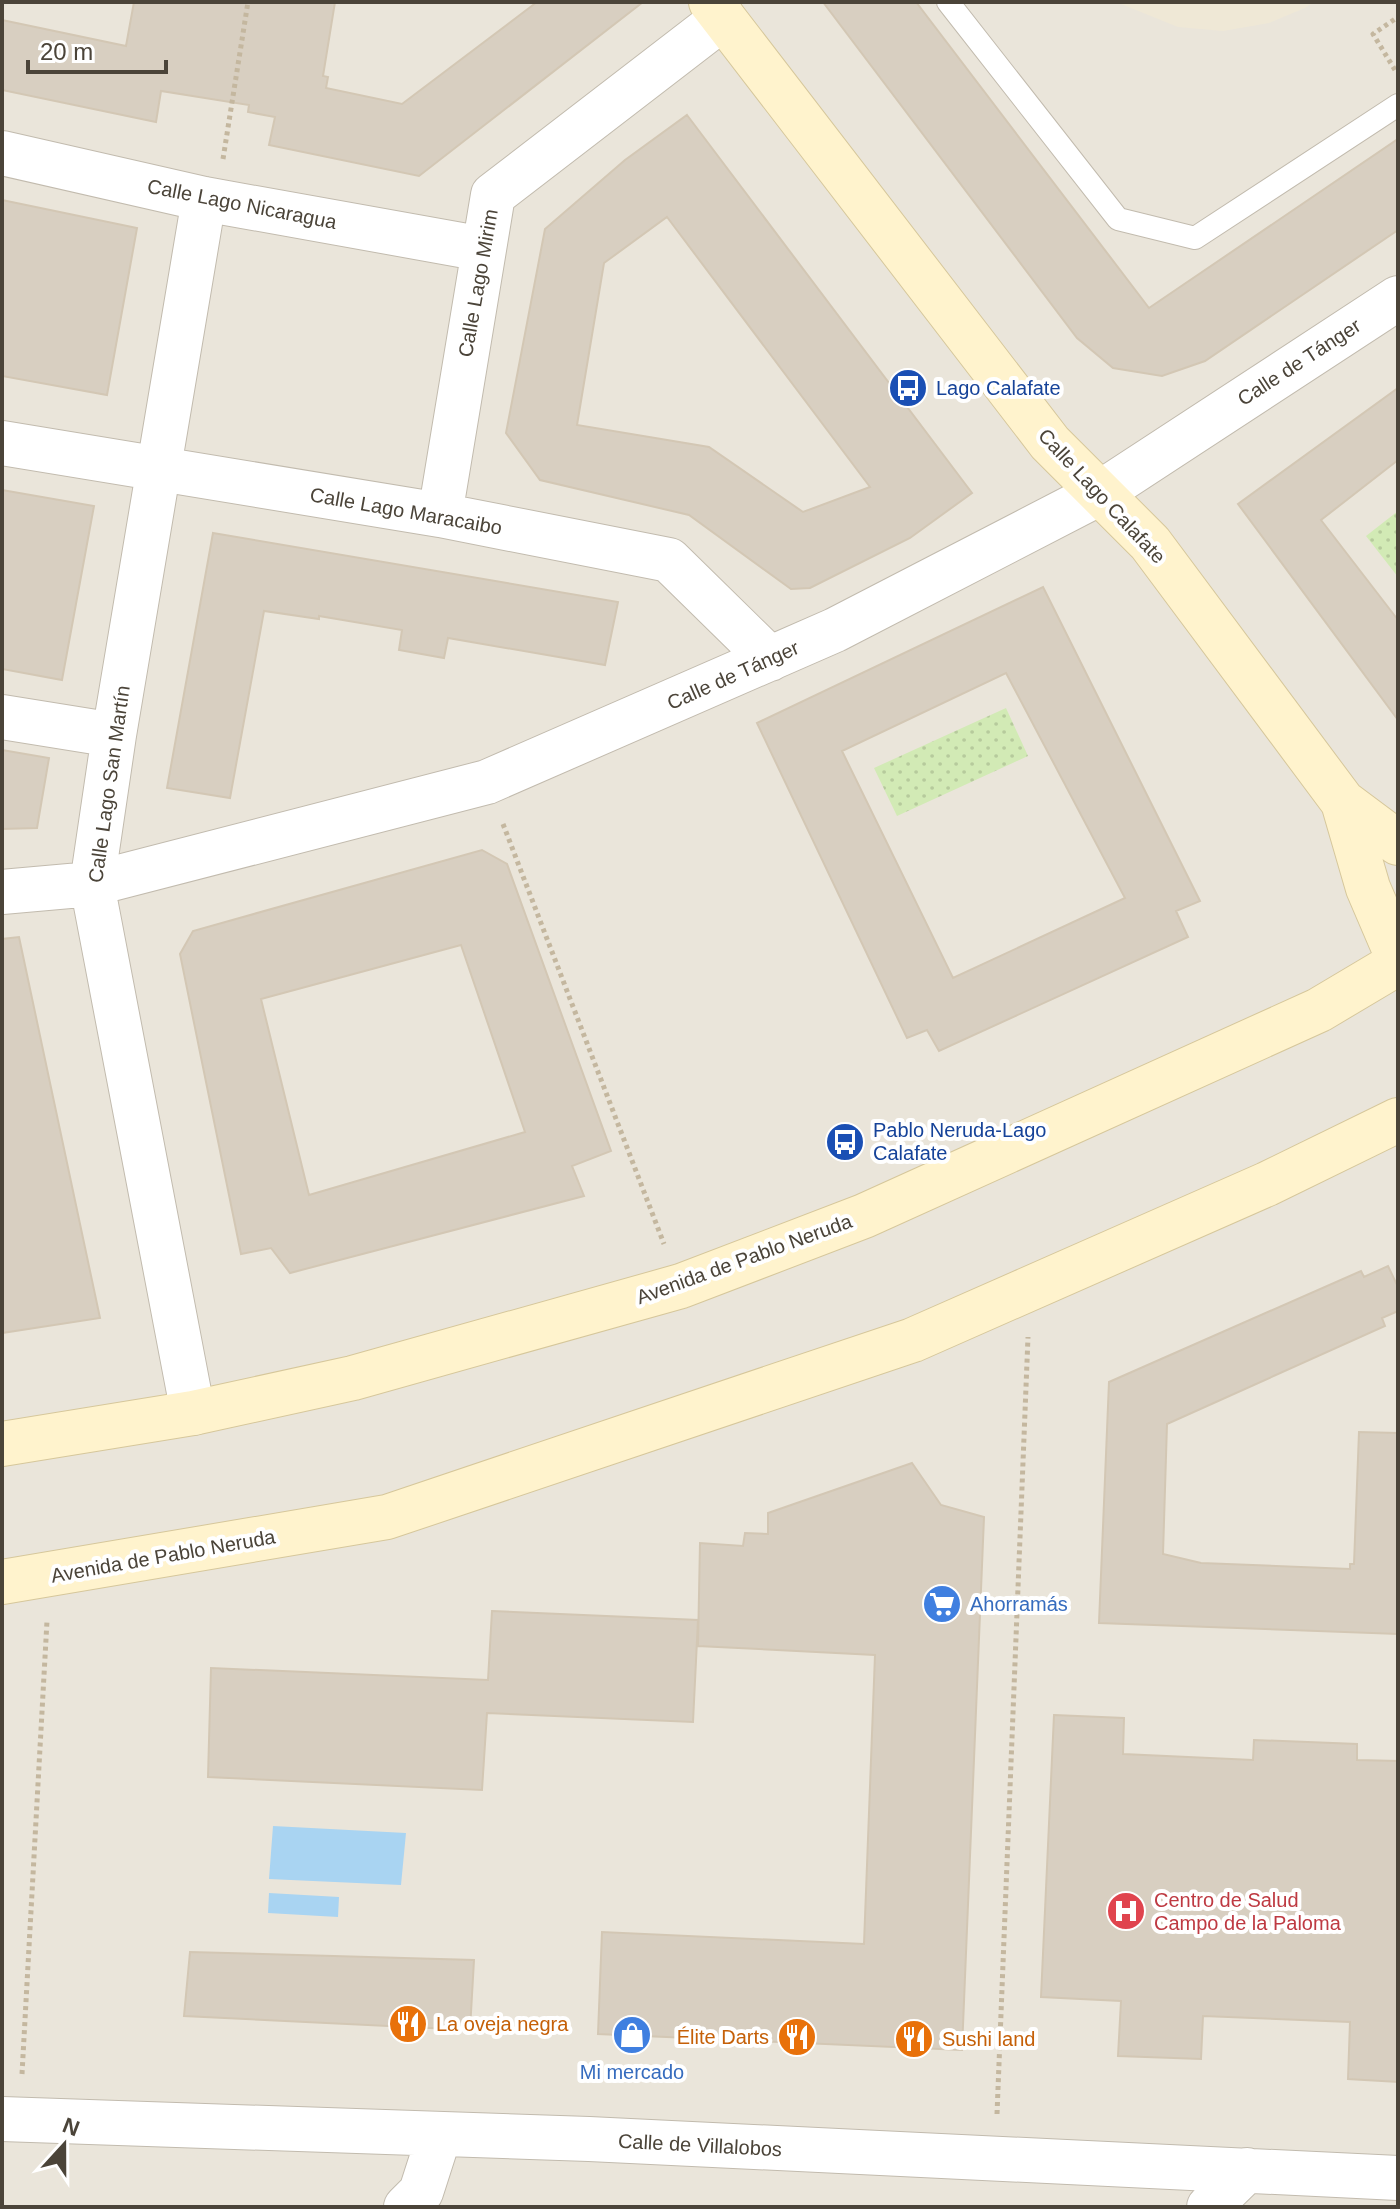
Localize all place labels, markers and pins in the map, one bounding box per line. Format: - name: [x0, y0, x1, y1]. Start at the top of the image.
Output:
- bus stop icon: Lago Calafate: [887, 367, 929, 409]
- place label: Lago Calafate: [936, 377, 1061, 399]
- place label: Pablo Neruda-Lago Calafate: [873, 1119, 1046, 1164]
- bus stop icon: Pablo Neruda-Lago Calafate: [824, 1121, 866, 1163]
- supermarket icon: Ahorramás: [921, 1583, 963, 1625]
- place label: Ahorramás: [970, 1593, 1068, 1615]
- place label: Centro de Salud Campo de la Paloma: [1154, 1889, 1342, 1934]
- hospital icon: Centro de Salud Campo de la Paloma: [1105, 1890, 1147, 1932]
- restaurant icon: La oveja negra: [387, 2003, 429, 2045]
- place label: La oveja negra: [436, 2013, 569, 2035]
- shop icon: Mi mercado: [611, 2014, 653, 2056]
- restaurant icon: Élite Darts: [776, 2016, 818, 2058]
- restaurant icon: Sushi land: [893, 2018, 935, 2060]
- place label: Élite Darts: [677, 2026, 769, 2048]
- place label: Sushi land: [942, 2028, 1035, 2050]
- place label: Mi mercado: [580, 2061, 684, 2083]

